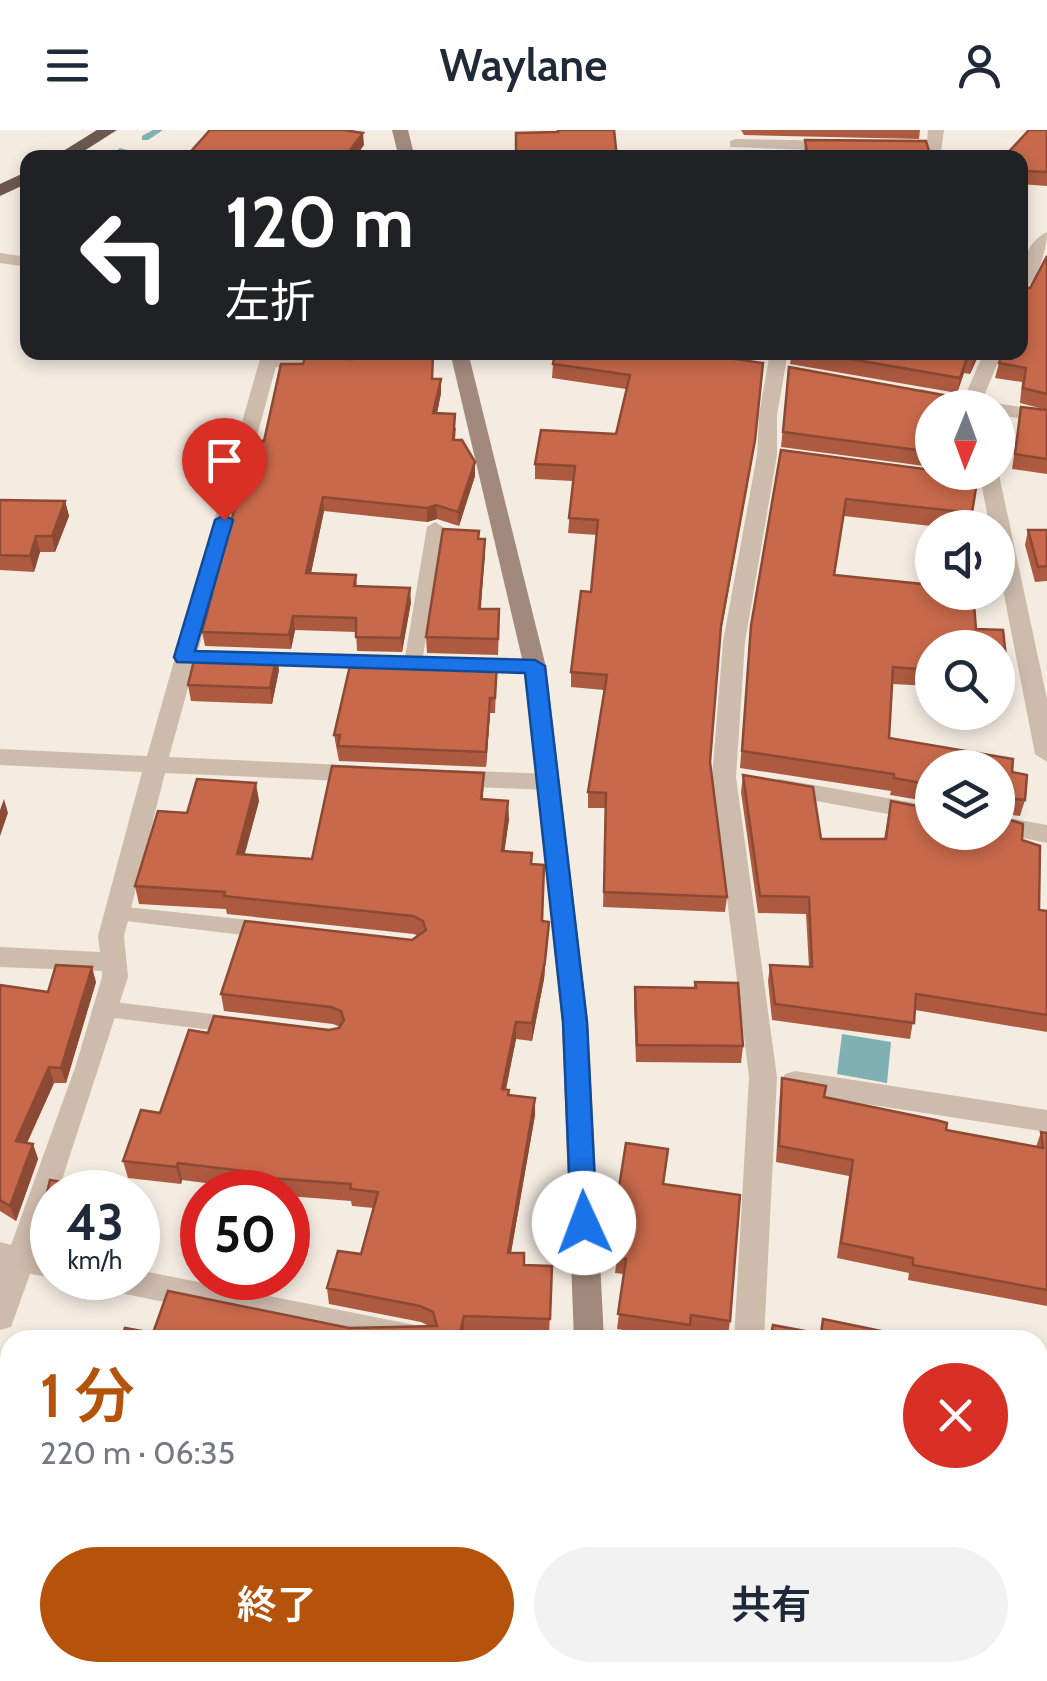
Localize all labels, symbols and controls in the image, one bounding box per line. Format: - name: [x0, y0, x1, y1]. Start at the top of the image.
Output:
- icon: menu: [40, 38, 95, 93]
- text: Waylane: [440, 38, 607, 92]
- icon: person: [952, 38, 1007, 93]
- text: 120 m: [225, 179, 414, 265]
- icon: left: [60, 190, 190, 320]
- text: 左折: [225, 274, 315, 328]
- north arrow: [915, 390, 1015, 490]
- map controls: [915, 390, 1015, 850]
- pin: [182, 418, 267, 521]
- icon: arrive: [197, 433, 252, 488]
- button: sound: [915, 510, 1015, 610]
- button: search: [915, 630, 1015, 730]
- button: layers: [915, 750, 1015, 850]
- speed limit sign: 50: [180, 1170, 310, 1300]
- position arrow: [532, 1171, 636, 1275]
- text: 43: [66, 1192, 124, 1253]
- text: km/h: [68, 1245, 122, 1275]
- text: 1 分: [40, 1359, 135, 1432]
- button: close: [903, 1363, 1008, 1468]
- text: 220 m · 06:35: [40, 1433, 235, 1472]
- button: 終了: [40, 1547, 514, 1662]
- button: 共有: [534, 1547, 1008, 1662]

